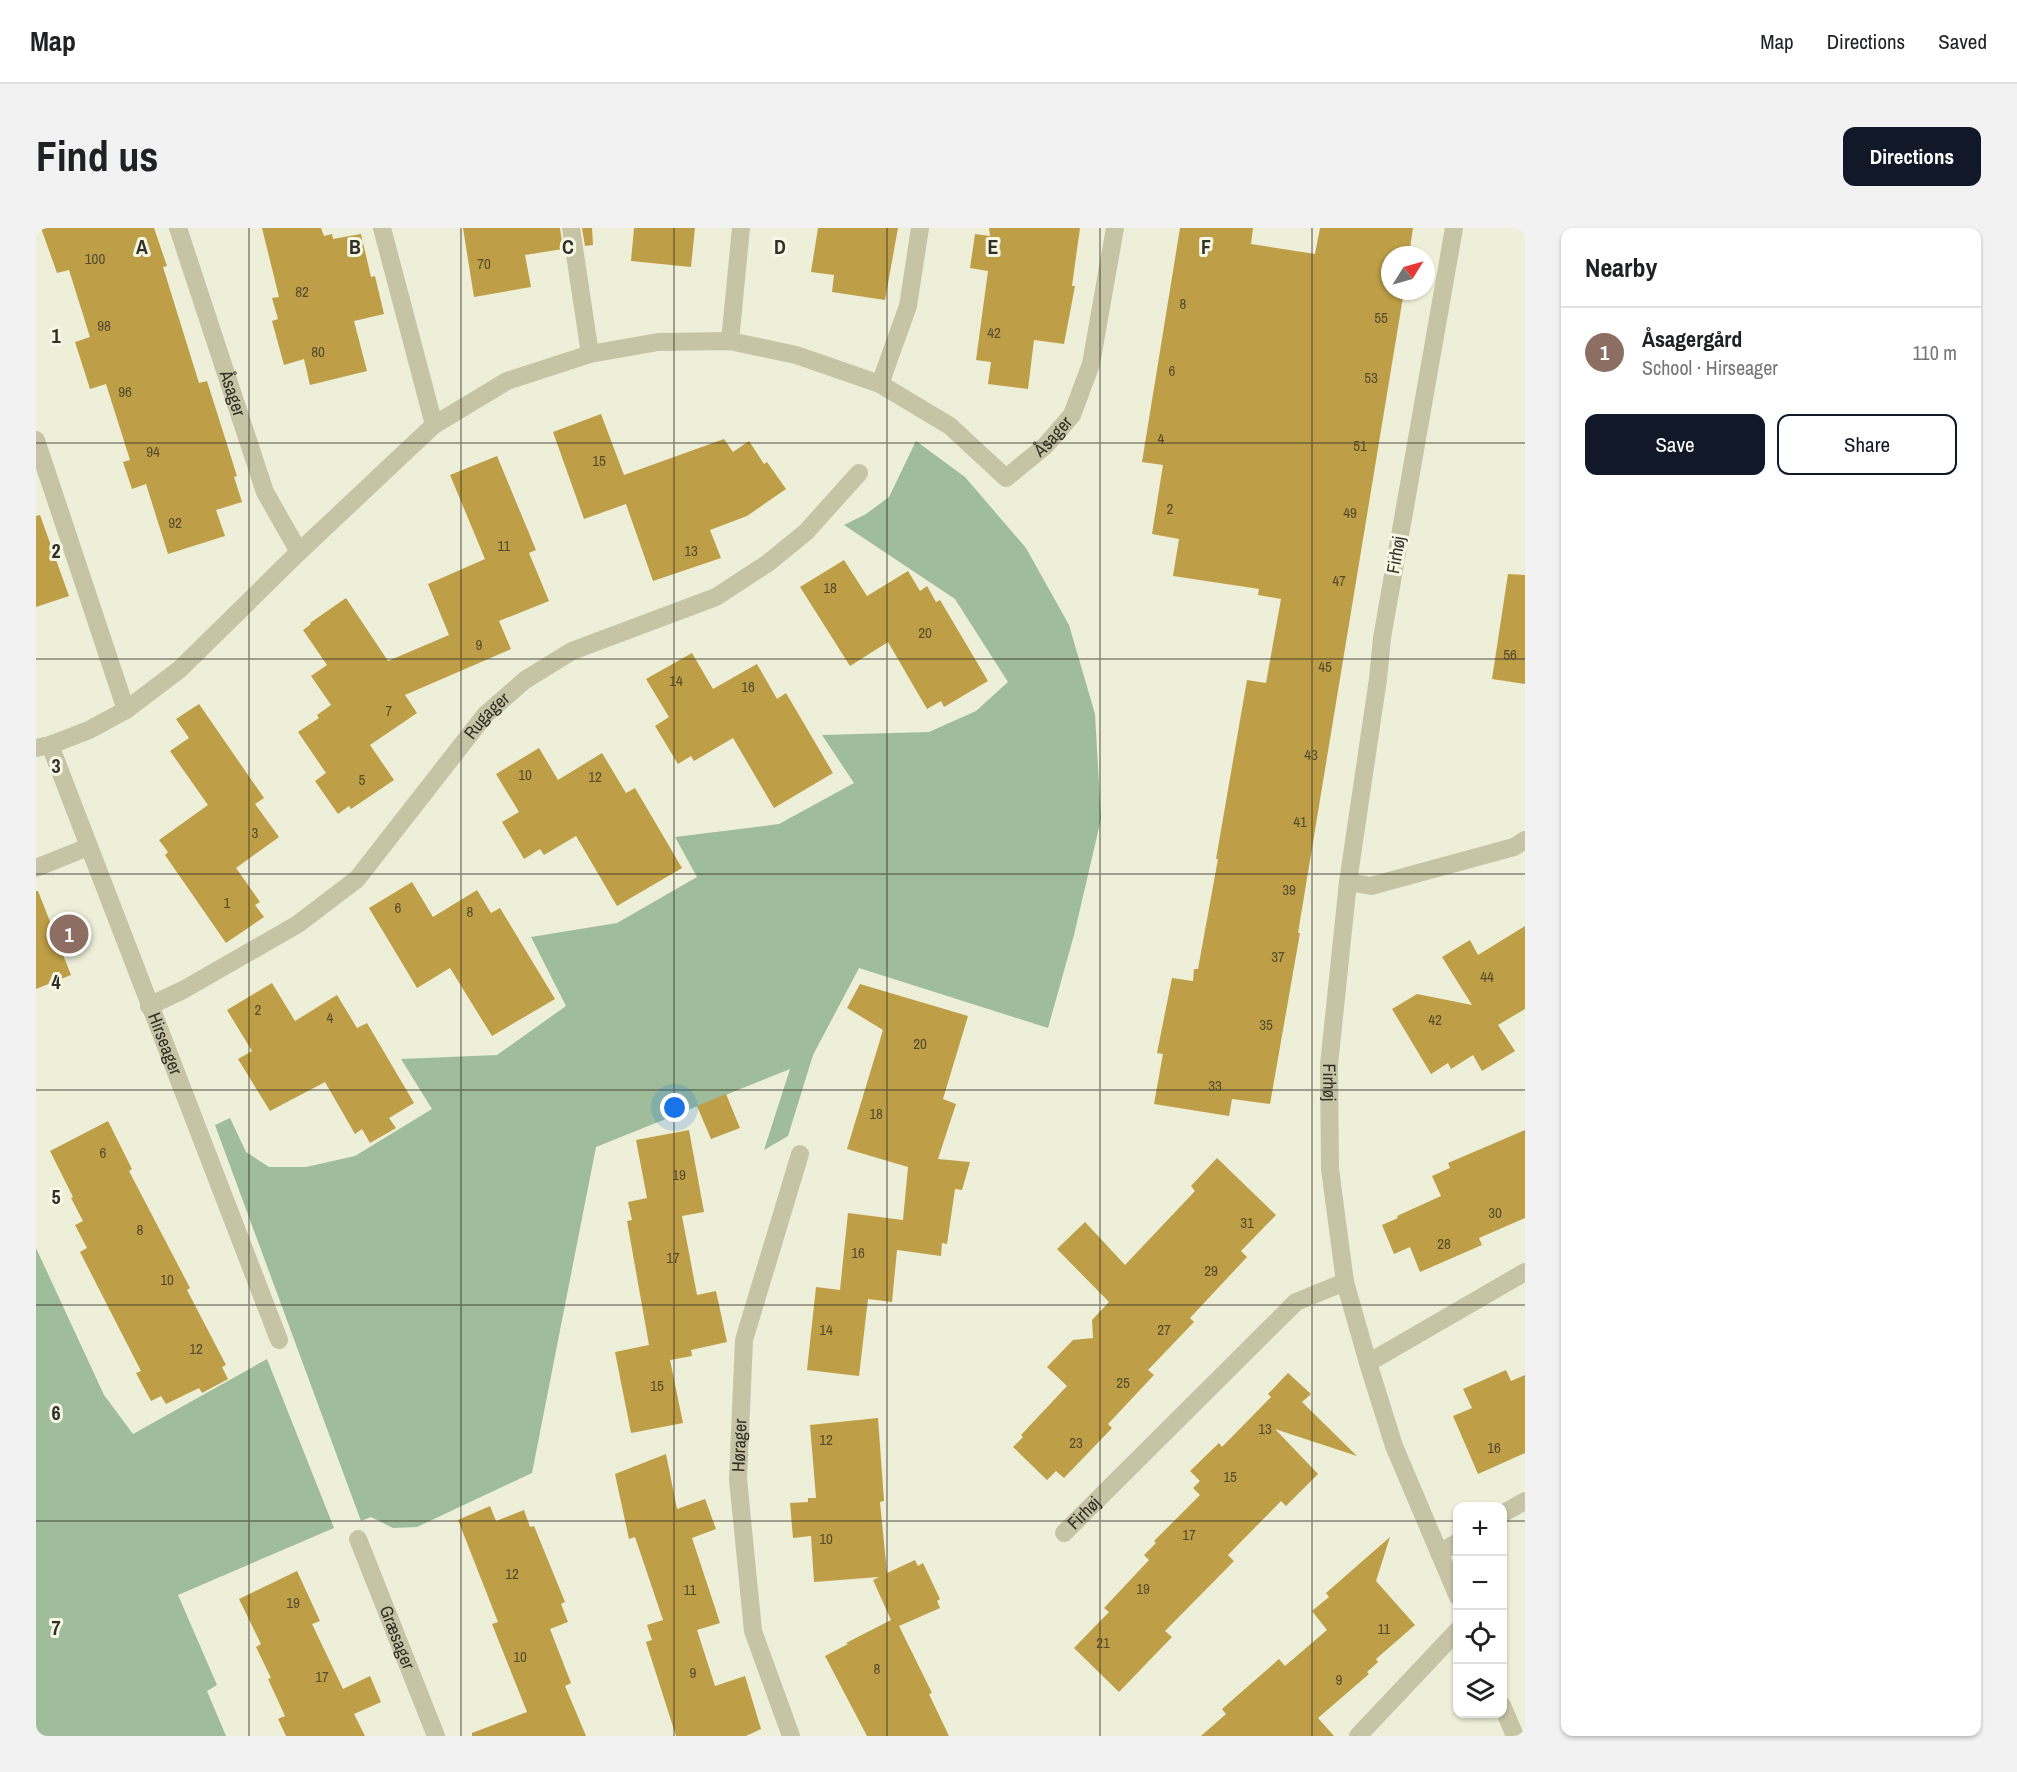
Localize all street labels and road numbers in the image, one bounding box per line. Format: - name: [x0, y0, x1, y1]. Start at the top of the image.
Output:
- street label: Åsager: [213, 366, 252, 419]
- street label: Åsager: [1027, 410, 1078, 463]
- street label: Firhøj: [1380, 534, 1411, 576]
- street label: Rugager: [458, 686, 515, 744]
- street label: Hirseager: [142, 1009, 189, 1078]
- street label: Firhøj: [1317, 1063, 1342, 1101]
- street label: Hørager: [725, 1418, 753, 1473]
- street label: Firhøj: [1061, 1491, 1106, 1535]
- street label: Græsager: [374, 1602, 421, 1673]

